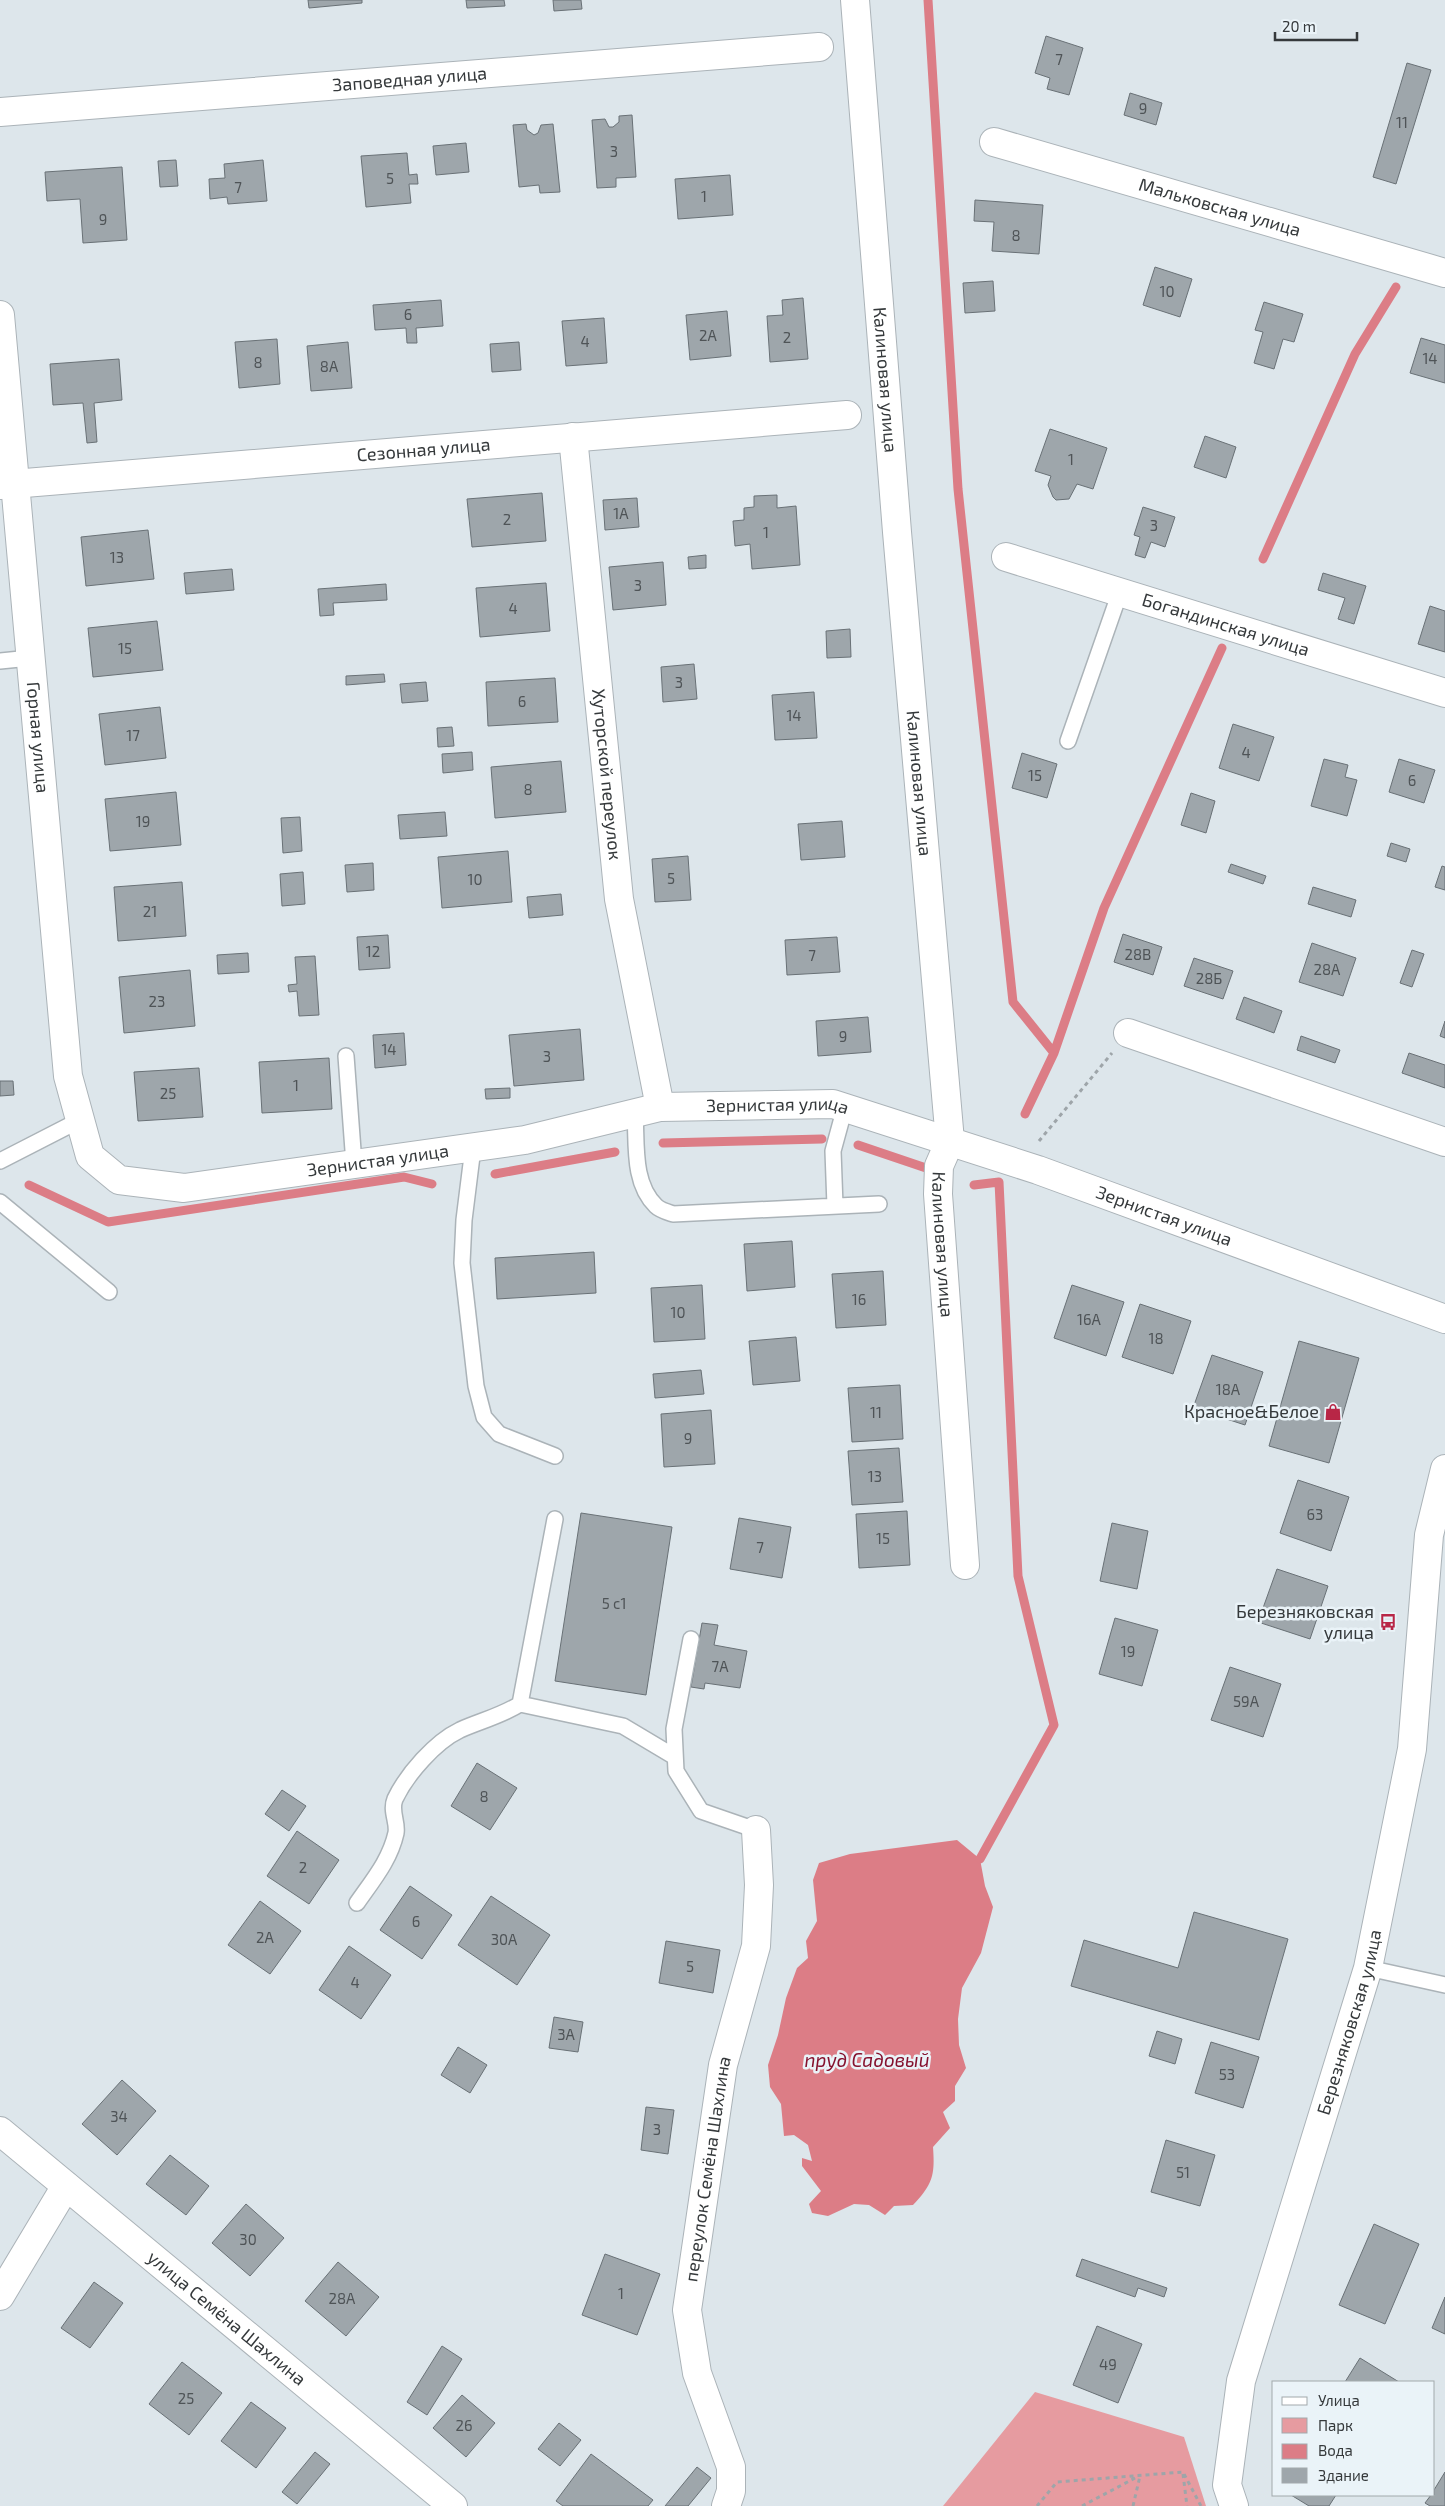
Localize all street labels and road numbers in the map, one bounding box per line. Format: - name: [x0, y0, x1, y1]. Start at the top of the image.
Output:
- street label: Заповедная улица: [331, 61, 488, 96]
- street label: Мальковская улица: [1136, 173, 1303, 241]
- street label: Калиновая улица: [869, 306, 903, 454]
- street label: Сезонная улица: [356, 433, 491, 465]
- street label: Богандинская улица: [1140, 588, 1312, 660]
- street label: Горная улица: [23, 681, 55, 794]
- street label: Хуторской переулок: [588, 687, 627, 861]
- street label: Калиновая улица: [903, 710, 937, 857]
- street label: Зернистая улица: [706, 1091, 852, 1118]
- street label: Зернистая улица: [306, 1139, 450, 1181]
- street label: Калиновая улица: [928, 1171, 959, 1318]
- street label: Зернистая улица: [1093, 1180, 1235, 1250]
- street label: Березняковская улица: [1311, 1927, 1385, 2118]
- street label: переулок Семёна Шахлина: [679, 2053, 735, 2283]
- street label: улица Семёна Шахлина: [143, 2246, 311, 2390]

